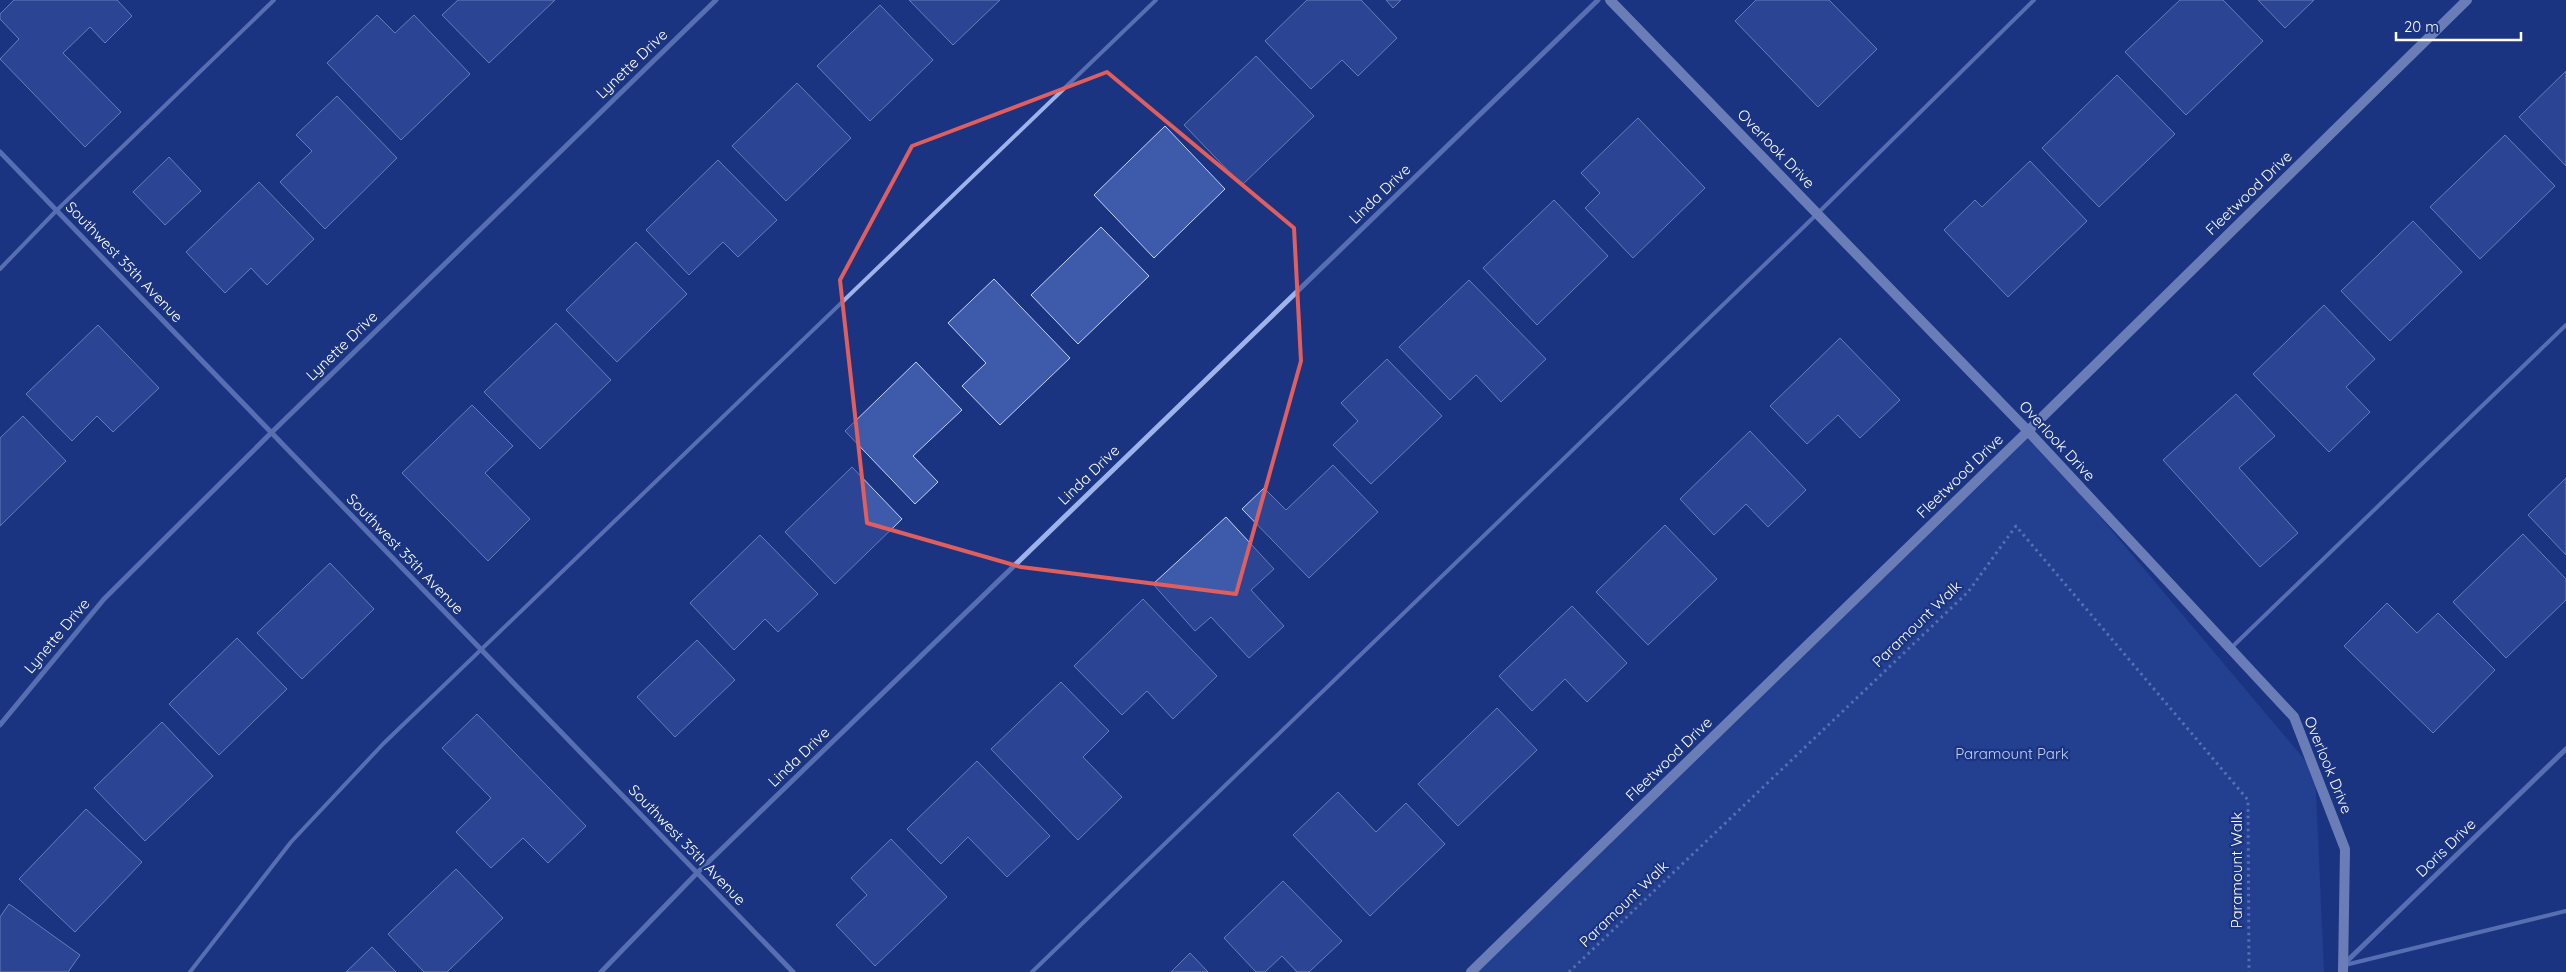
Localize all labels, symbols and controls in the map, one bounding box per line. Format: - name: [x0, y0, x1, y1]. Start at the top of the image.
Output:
- scale bar: [2396, 10, 2521, 42]
- text: 20 m: [2404, 17, 2439, 36]
- street label: Lynette Drive: [592, 25, 671, 102]
- street label: Overlook Drive: [1734, 105, 1819, 192]
- street label: Fleetwood Drive: [2201, 147, 2296, 239]
- street label: Linda Drive: [1345, 160, 1414, 228]
- street label: Southwest 35th Avenue: [62, 197, 187, 326]
- street label: Lynette Drive: [302, 307, 381, 384]
- street label: Overlook Drive: [2015, 396, 2100, 485]
- street label: Fleetwood Drive: [1912, 430, 2007, 522]
- street label: Linda Drive: [1054, 441, 1123, 509]
- street label: Southwest 35th Avenue: [343, 489, 468, 618]
- street label: Paramount Walk: [1868, 576, 1965, 671]
- street label: Lynette Drive: [20, 594, 93, 677]
- street label: Fleetwood Drive: [1621, 713, 1716, 805]
- street label: Overlook Drive: [2300, 713, 2357, 816]
- street label: Linda Drive: [764, 723, 833, 791]
- park label: Paramount Park: [1955, 744, 2069, 763]
- street label: Southwest 35th Avenue: [625, 780, 750, 909]
- street label: Paramount Walk: [2227, 812, 2246, 928]
- street label: Doris Drive: [2412, 814, 2480, 881]
- street label: Paramount Walk: [1575, 856, 1672, 951]

